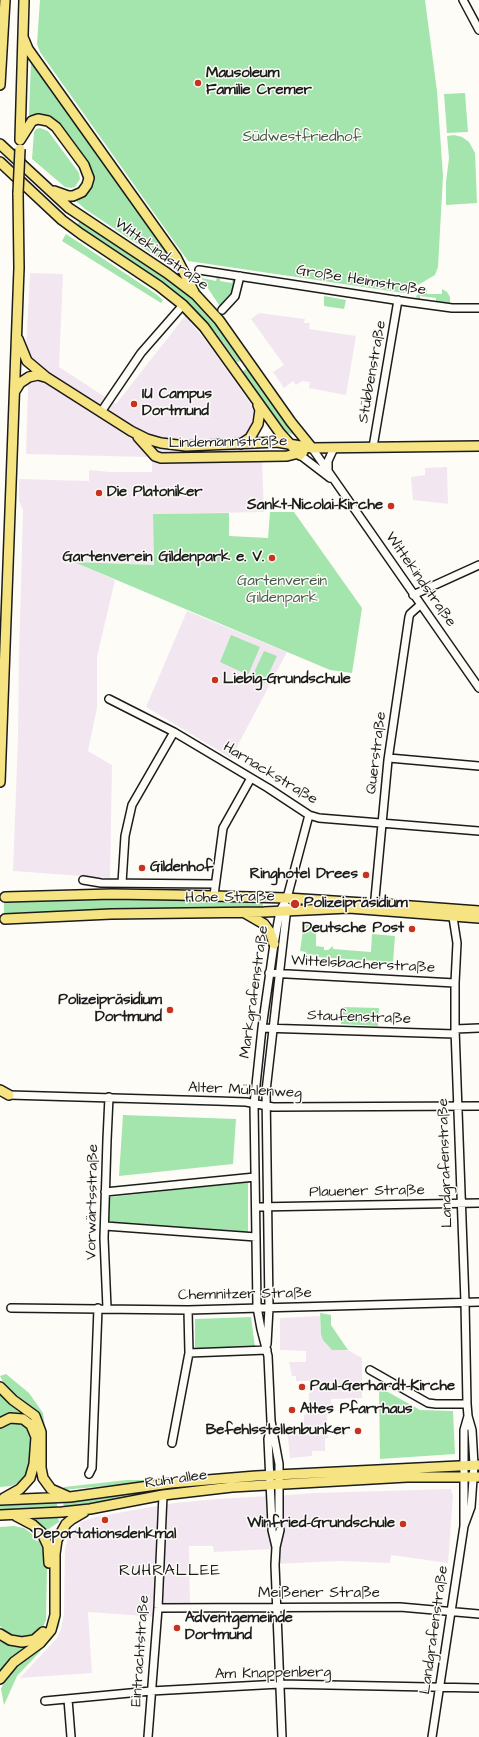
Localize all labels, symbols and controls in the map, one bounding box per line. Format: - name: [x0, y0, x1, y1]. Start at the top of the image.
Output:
- place label: Mausoleum Familie Cremer: [206, 65, 312, 100]
- marker: Mausoleum Familie Cremer: [193, 78, 203, 88]
- park label: Südwestfriedhof: [243, 129, 361, 147]
- street label: Wittekindstraße: [111, 215, 211, 295]
- street label: Große Heimstraße: [295, 262, 427, 300]
- street label: Stübbenstraße: [355, 319, 391, 425]
- place label: IU Campus Dortmund: [142, 386, 212, 421]
- marker: IU Campus Dortmund: [129, 399, 139, 409]
- street label: Lindemannstraße: [169, 433, 287, 453]
- place label: Die Platoniker: [107, 484, 203, 502]
- marker: Die Platoniker: [94, 488, 104, 498]
- place label: Sankt-Nicolai-Kirche: [247, 497, 383, 515]
- marker: Sankt-Nicolai-Kirche: [386, 501, 396, 511]
- street label: Wittekindstraße: [381, 529, 459, 631]
- place label: Gartenverein Gildenpark e. V.: [62, 549, 264, 567]
- marker: Gartenverein Gildenpark e. V.: [267, 553, 277, 563]
- park label: Gartenverein Gildenpark: [237, 573, 327, 608]
- place label: Liebig-Grundschule: [223, 671, 351, 689]
- marker: Liebig-Grundschule: [210, 675, 220, 685]
- street label: Querstraße: [363, 711, 391, 795]
- street label: Harnackstraße: [219, 739, 321, 809]
- place label: Gildenhof: [150, 859, 213, 877]
- marker: Gildenhof: [137, 863, 147, 873]
- place label: Ringhotel Drees: [250, 866, 358, 884]
- marker: Ringhotel Drees: [361, 870, 371, 880]
- street label: Hohe Straße: [185, 888, 275, 908]
- place label: Polizeipräsidium: [304, 895, 408, 913]
- marker: Polizeipräsidium: [289, 898, 301, 910]
- place label: Deutsche Post: [302, 920, 404, 938]
- street label: Markgrafenstraße: [237, 924, 273, 1060]
- marker: Deutsche Post: [407, 924, 417, 934]
- street label: Wittelsbacherstraße: [291, 952, 435, 978]
- place label: Polizeipräsidium Dortmund: [58, 992, 162, 1027]
- marker: Polizeipräsidium Dortmund: [165, 1005, 175, 1015]
- street label: Staufenstraße: [307, 1007, 411, 1029]
- street label: Alter Mühlenweg: [188, 1079, 302, 1103]
- street label: Landgrafenstraße: [435, 1098, 457, 1228]
- street label: Vorwärtsstraße: [83, 1144, 103, 1260]
- street label: Plauener Straße: [309, 1182, 425, 1202]
- street label: Chemnitzer Straße: [178, 1285, 312, 1305]
- place label: Paul-Gerhardt-Kirche: [310, 1378, 455, 1396]
- marker: Paul-Gerhardt-Kirche: [297, 1382, 307, 1392]
- place label: Altes Pfarrhaus: [300, 1401, 413, 1419]
- marker: Altes Pfarrhaus: [287, 1405, 297, 1415]
- place label: Befehlsstellenbunker: [206, 1422, 350, 1440]
- marker: Befehlsstellenbunker: [353, 1426, 363, 1436]
- street label: Ruhrallee: [144, 1467, 208, 1493]
- marker: Deportationsdenkmal: [100, 1515, 110, 1525]
- place label: Winfried-Grundschule: [247, 1515, 395, 1533]
- marker: Winfried-Grundschule: [398, 1519, 408, 1529]
- place label: Deportationsdenkmal: [34, 1526, 176, 1544]
- district label: RUHRALLEE: [119, 1562, 221, 1582]
- street label: Landgrafenstraße: [417, 1565, 453, 1695]
- street label: Meißener Straße: [258, 1585, 380, 1603]
- street label: Eintrachtstraße: [128, 1595, 154, 1707]
- place label: Adventgemeinde Dortmund: [185, 1610, 293, 1645]
- marker: Adventgemeinde Dortmund: [172, 1623, 182, 1633]
- street label: Am Knappenberg: [215, 1664, 331, 1684]

